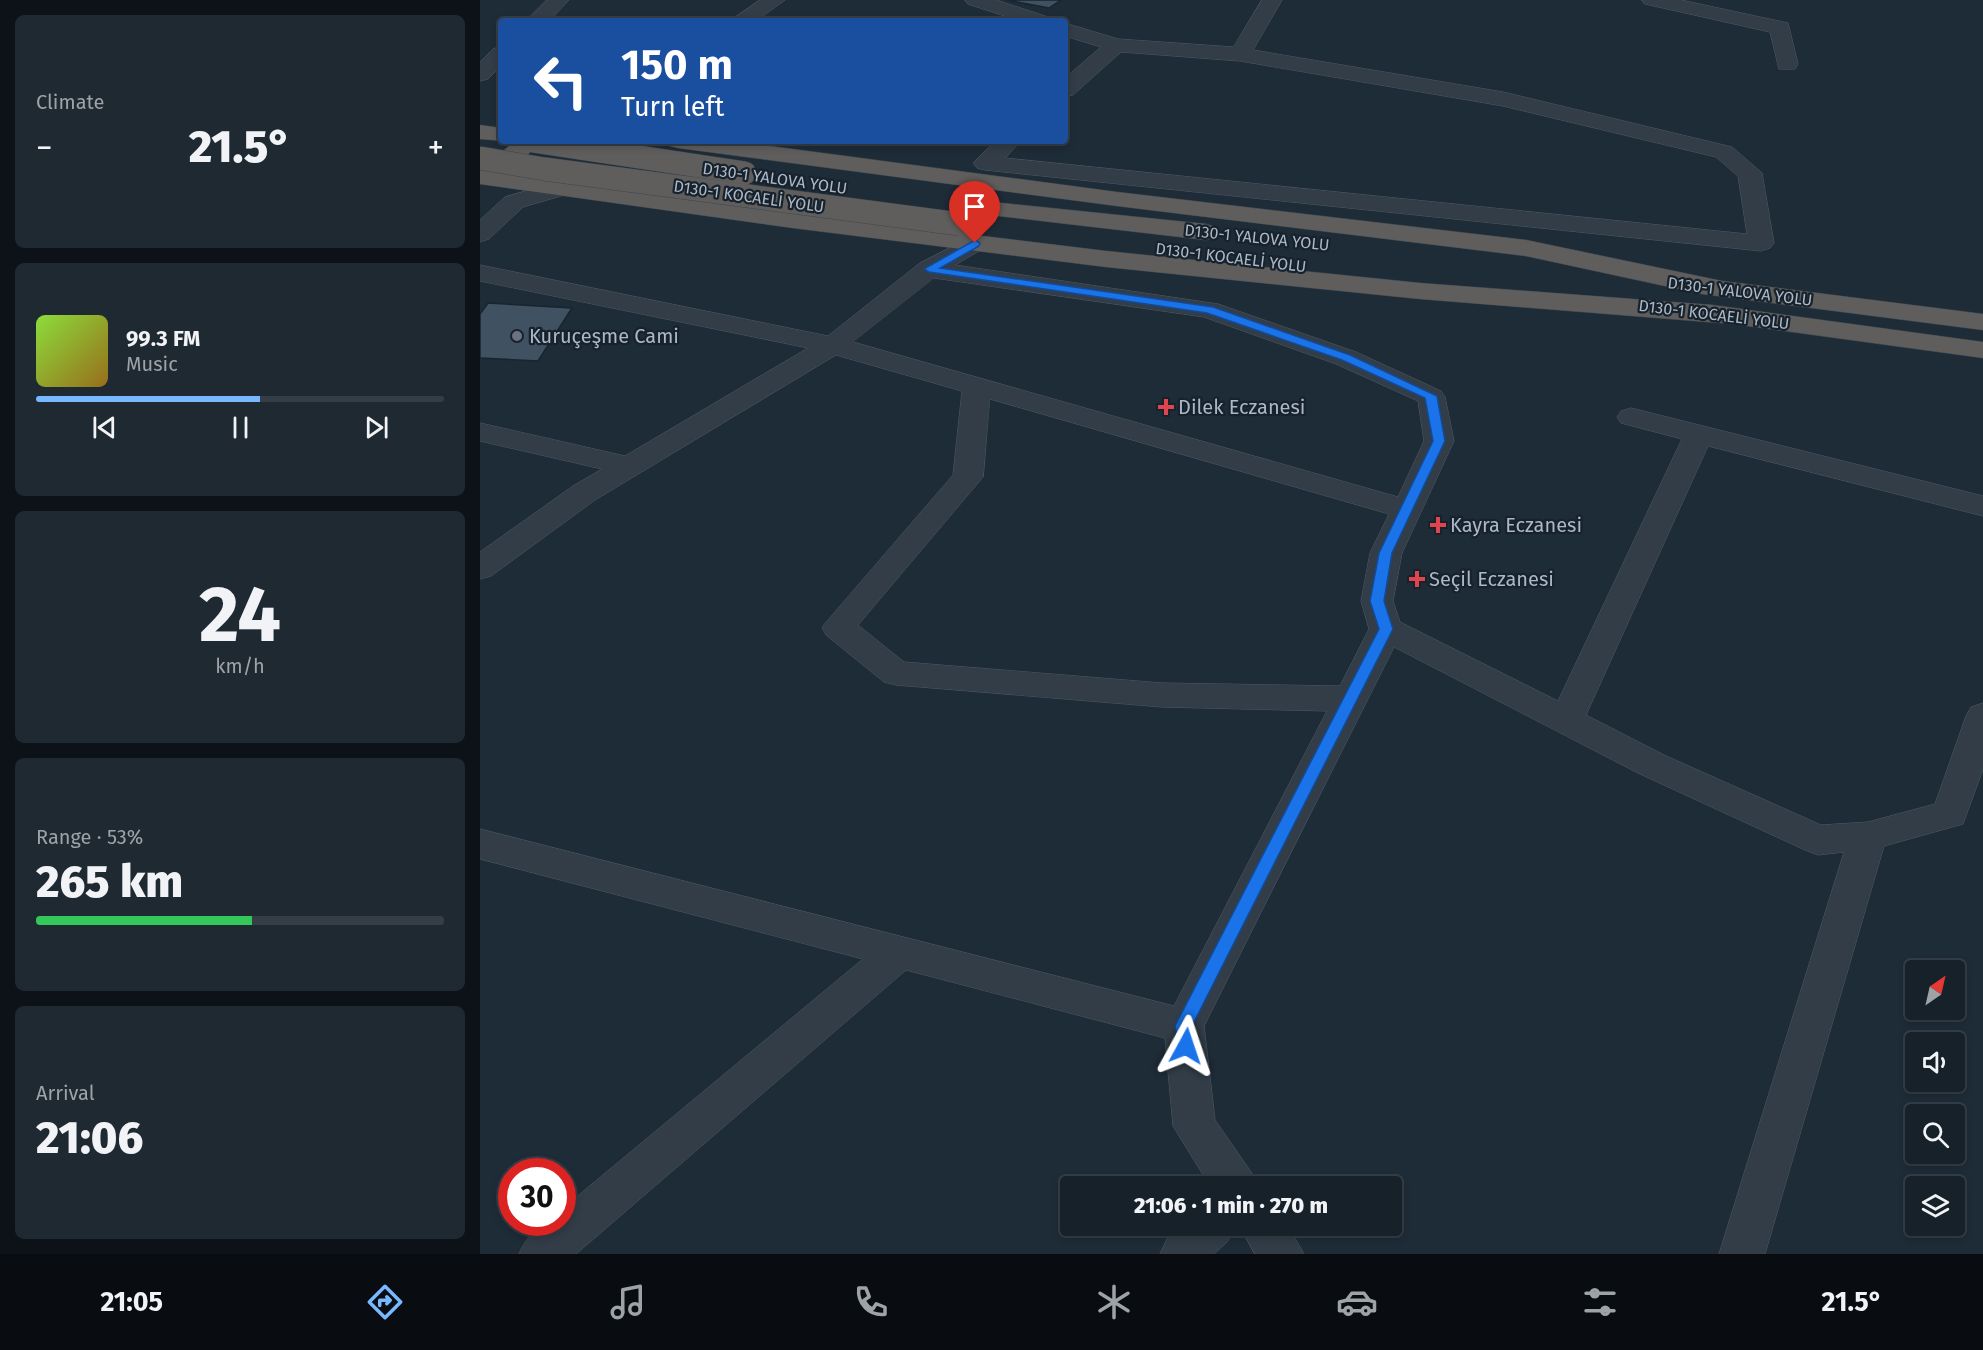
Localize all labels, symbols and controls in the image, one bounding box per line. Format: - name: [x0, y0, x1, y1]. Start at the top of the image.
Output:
- text: 150 m: [621, 40, 733, 90]
- icon: left: [522, 42, 600, 120]
- text: Climate: [36, 90, 104, 114]
- text: Turn left: [621, 91, 724, 123]
- text: 21.5°: [189, 120, 291, 174]
- text: −: [36, 128, 53, 168]
- text: +: [428, 128, 444, 168]
- street label: D130-1 YALOVA YOLU: [702, 159, 848, 198]
- street label: D130-1 KOCAELİ YOLU: [672, 176, 826, 216]
- pin: [949, 181, 1000, 243]
- icon: arrive: [958, 190, 991, 223]
- street label: D130-1 YALOVA YOLU: [1184, 220, 1330, 255]
- street label: D130-1 KOCAELİ YOLU: [1154, 238, 1308, 276]
- street label: D130-1 YALOVA YOLU: [1667, 273, 1813, 310]
- street label: D130-1 KOCAELİ YOLU: [1637, 295, 1791, 333]
- place label: Kuruçeşme Cami: [529, 324, 679, 349]
- text: 99.3 FM: [126, 325, 200, 352]
- marker: Kuruçeşme Cami: [510, 329, 524, 343]
- text: Music: [126, 352, 178, 376]
- place label: Dilek Eczanesi: [1178, 395, 1306, 419]
- marker: Dilek Eczanesi: [1159, 400, 1173, 414]
- icon: previous: [88, 411, 121, 444]
- icon: pause: [224, 411, 257, 444]
- icon: next: [360, 411, 393, 444]
- place label: Kayra Eczanesi: [1450, 513, 1582, 537]
- marker: Kayra Eczanesi: [1431, 518, 1445, 532]
- place label: Seçil Eczanesi: [1429, 567, 1554, 592]
- text: 24: [199, 568, 281, 662]
- marker: Seçil Eczanesi: [1410, 572, 1424, 586]
- text: km/h: [215, 654, 265, 678]
- text: Range · 53%: [36, 825, 143, 849]
- text: 265 km: [36, 855, 183, 909]
- north arrow: [1905, 960, 1965, 1020]
- map controls: [1905, 960, 1965, 1236]
- position arrow: [1154, 1014, 1218, 1078]
- button: sound: [1905, 1032, 1965, 1092]
- text: Arrival: [36, 1081, 95, 1105]
- button: search: [1905, 1104, 1965, 1164]
- text: 21:06: [36, 1111, 143, 1165]
- speed limit sign: 30: [498, 1158, 576, 1236]
- button: layers: [1905, 1176, 1965, 1236]
- text: 21:06 · 1 min · 270 m: [1134, 1192, 1328, 1219]
- icon: directions: [364, 1281, 406, 1323]
- icon: music: [607, 1281, 649, 1323]
- icon: phone: [850, 1281, 892, 1323]
- icon: climate: [1093, 1281, 1135, 1323]
- icon: car: [1336, 1281, 1378, 1323]
- icon: filters: [1579, 1281, 1621, 1323]
- text: 21:05: [100, 1286, 163, 1318]
- text: 21.5°: [1822, 1286, 1882, 1318]

